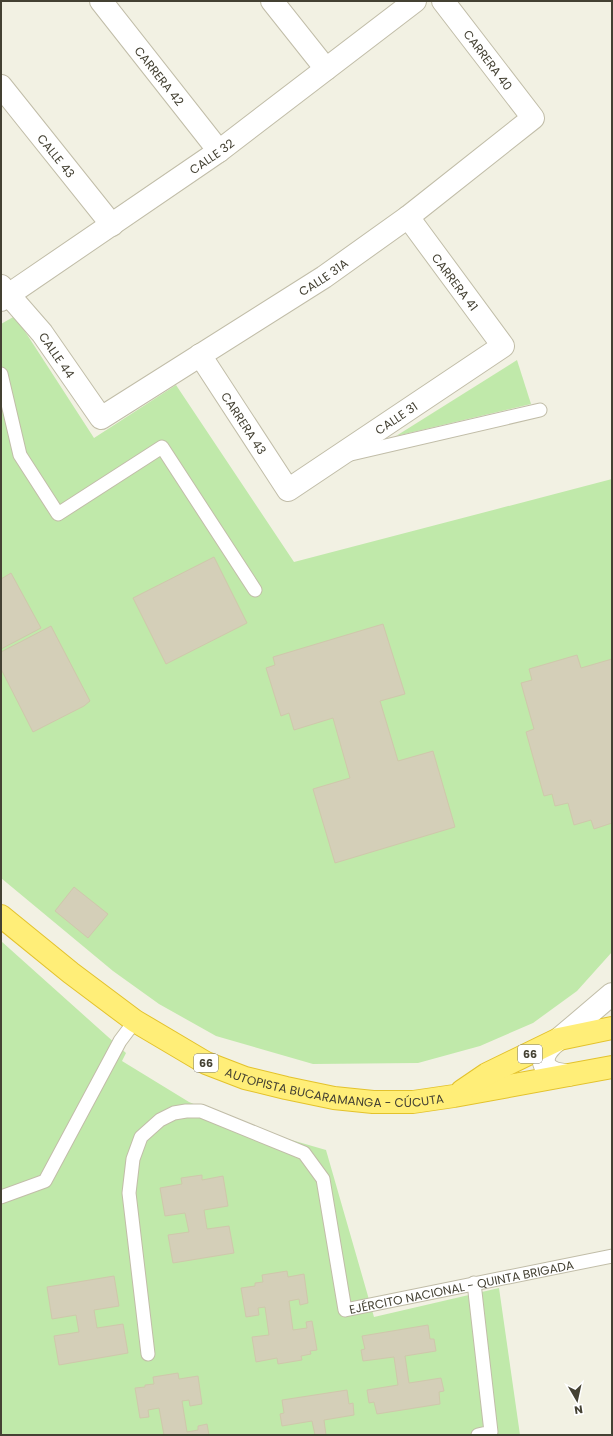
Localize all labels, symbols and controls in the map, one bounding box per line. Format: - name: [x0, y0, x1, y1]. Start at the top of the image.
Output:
- street label: CARRERA 40: [460, 26, 516, 94]
- street label: CARRERA 42: [131, 42, 188, 109]
- street label: CALLE 43: [34, 130, 79, 181]
- street label: CALLE 32: [186, 134, 237, 178]
- street label: CARRERA 41: [428, 250, 482, 314]
- street label: CALLE 31A: [295, 254, 351, 300]
- street label: CALLE 44: [35, 329, 79, 382]
- street label: CARRERA 43: [218, 388, 271, 457]
- street label: CALLE 31: [371, 397, 421, 438]
- road number: 66: [518, 1045, 542, 1063]
- road number: 66: [194, 1054, 218, 1072]
- street label: AUTOPISTA BUCARAMANGA - CÚCUTA: [223, 1063, 445, 1111]
- street label: EJÉRCITO NACIONAL - QUINTA BRIGADA: [348, 1255, 575, 1317]
- north arrow: [557, 1380, 597, 1420]
- text: N: [573, 1401, 584, 1418]

